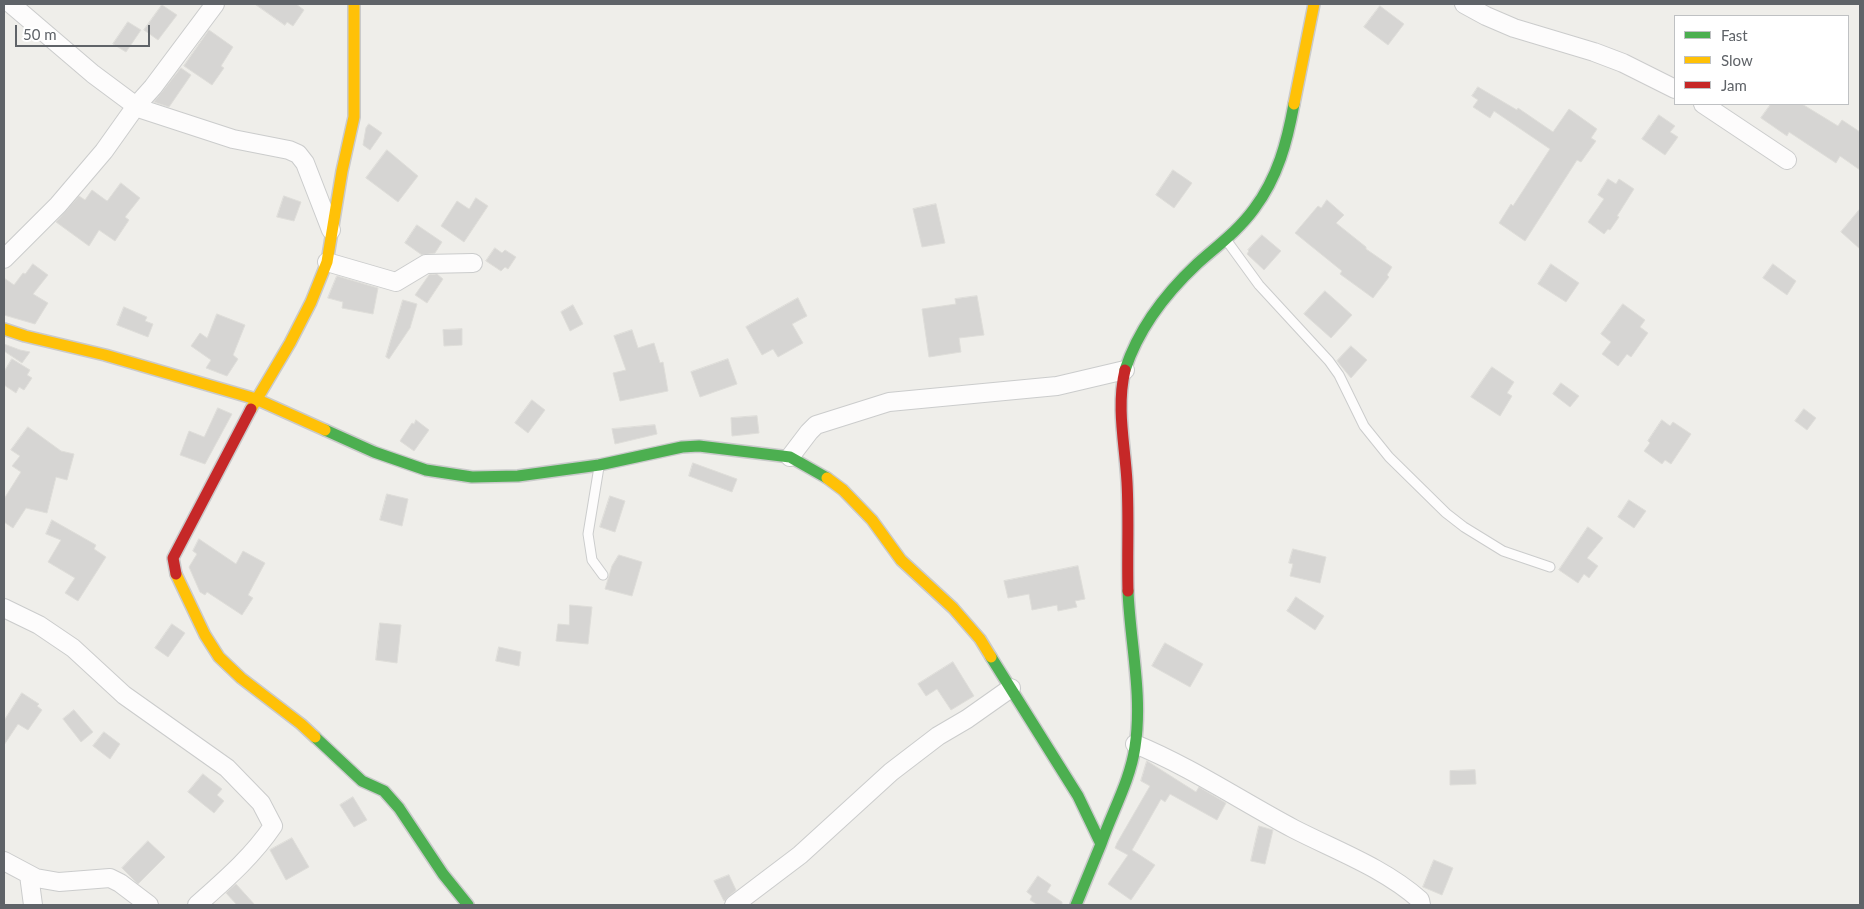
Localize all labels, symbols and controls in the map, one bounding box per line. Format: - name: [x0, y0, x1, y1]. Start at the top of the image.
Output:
- scale bar: [18, 15, 152, 47]
- legend: [1674, 15, 1849, 105]
- text: 50 m: [23, 25, 57, 43]
- text: Fast: [1721, 26, 1748, 44]
- text: Slow: [1721, 51, 1753, 69]
- text: Jam: [1721, 76, 1747, 94]

